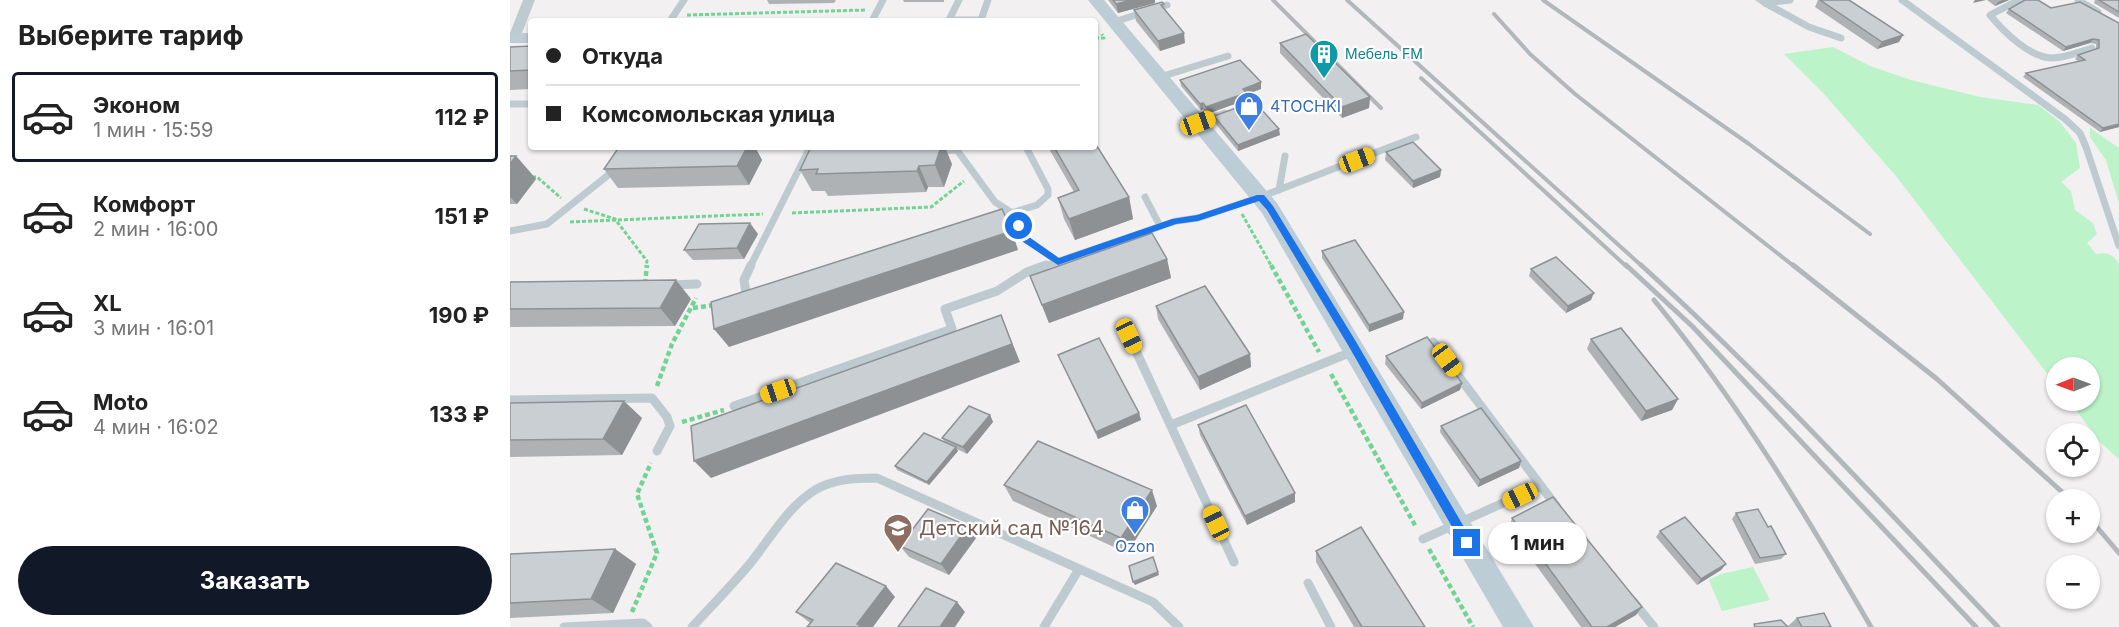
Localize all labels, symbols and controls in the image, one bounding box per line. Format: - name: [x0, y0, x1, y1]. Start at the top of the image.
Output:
- text: Выберите тариф: [18, 19, 244, 52]
- building icon: Мебель FM: [1308, 38, 1340, 80]
- text: Откуда: [582, 43, 663, 69]
- place label: Мебель FM: [1345, 45, 1423, 62]
- icon: car: [21, 90, 75, 144]
- shop icon: 4TOCHKI: [1233, 90, 1265, 132]
- text: Эконом: [93, 92, 180, 118]
- place label: 4TOCHKI: [1270, 96, 1341, 116]
- text: Комсомольская улица: [582, 101, 835, 127]
- text: 112 ₽: [435, 104, 489, 130]
- car: [1178, 108, 1218, 138]
- text: 1 мин · 15:59: [93, 118, 213, 142]
- car: [1337, 145, 1377, 175]
- icon: car: [21, 189, 75, 243]
- text: Комфорт: [93, 191, 195, 217]
- text: 151 ₽: [434, 203, 489, 229]
- route start: [1005, 212, 1032, 239]
- text: 2 мин · 16:00: [93, 217, 218, 241]
- icon: car: [21, 288, 75, 342]
- text: XL: [93, 290, 122, 316]
- text: 190 ₽: [429, 302, 489, 328]
- text: 3 мин · 16:01: [93, 316, 214, 340]
- car: [1113, 316, 1145, 356]
- car: [1429, 340, 1465, 380]
- north arrow: [2046, 357, 2100, 411]
- map controls: [2046, 357, 2100, 609]
- car: [758, 377, 798, 405]
- icon: car: [21, 387, 75, 441]
- text: Moto: [93, 389, 148, 415]
- text: 133 ₽: [430, 401, 489, 427]
- text: 4 мин · 16:02: [93, 415, 219, 439]
- button: locate: [2046, 423, 2100, 477]
- car: [1500, 480, 1540, 512]
- button: +: [2046, 489, 2100, 543]
- shop icon: Ozon: [1119, 494, 1151, 536]
- car: [1200, 503, 1232, 543]
- school or university icon: Детский сад №164: [882, 512, 914, 554]
- place label: Детский сад №164: [919, 516, 1104, 540]
- callout: 1 мин: [1488, 522, 1587, 564]
- route end: [1453, 529, 1480, 556]
- text: 1 мин: [1510, 531, 1565, 555]
- place label: Ozon: [1115, 536, 1155, 556]
- button: Заказать: [18, 546, 492, 615]
- button: −: [2046, 555, 2100, 609]

